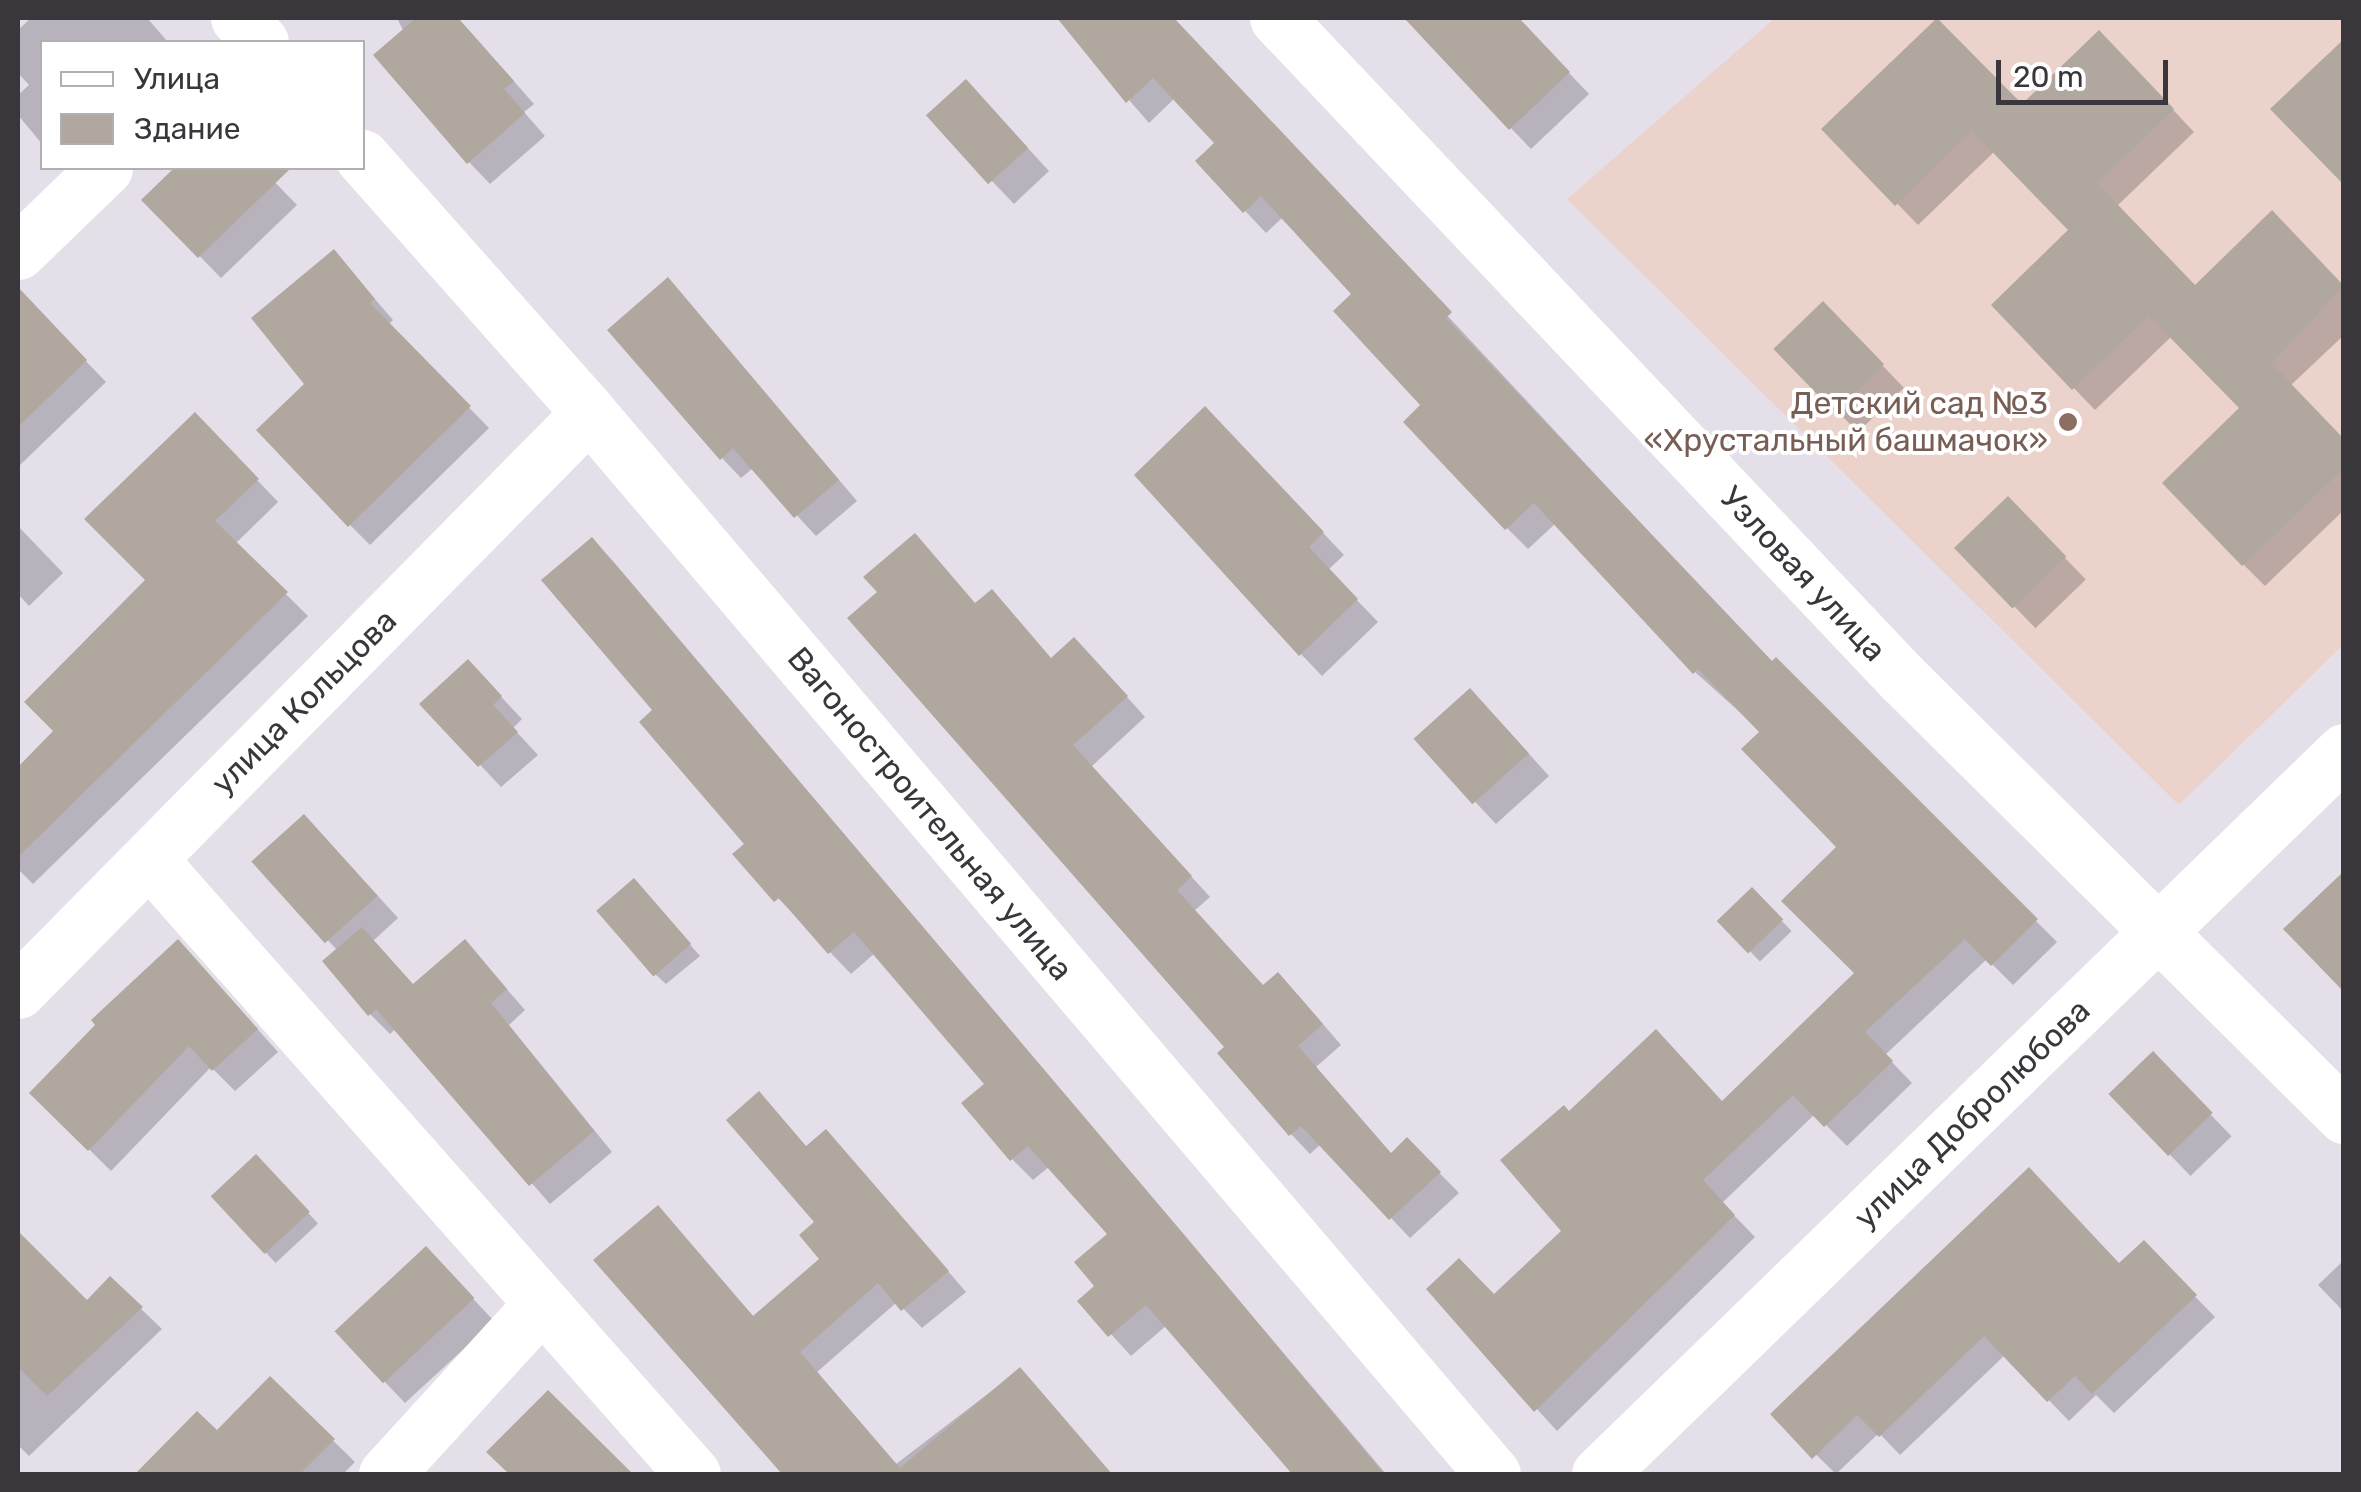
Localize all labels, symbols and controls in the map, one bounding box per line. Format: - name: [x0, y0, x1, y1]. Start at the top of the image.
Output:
- legend: [40, 40, 365, 170]
- scale bar: [2001, 40, 2174, 102]
- text: 20 m: [2013, 59, 2084, 95]
- text: Улица: [134, 61, 220, 97]
- text: Здание: [134, 111, 241, 147]
- place label: Детский сад №3 «Хрустальный башмачок»: [1644, 385, 2048, 460]
- marker: Детский сад №3 «Хрустальный башмачок»: [2057, 411, 2079, 433]
- street label: Узловая улица: [1712, 479, 1894, 669]
- street label: улица Кольцова: [204, 602, 404, 802]
- street label: Вагоностроительная улица: [779, 640, 1081, 988]
- street label: улица Добролюбова: [1846, 991, 2098, 1237]

